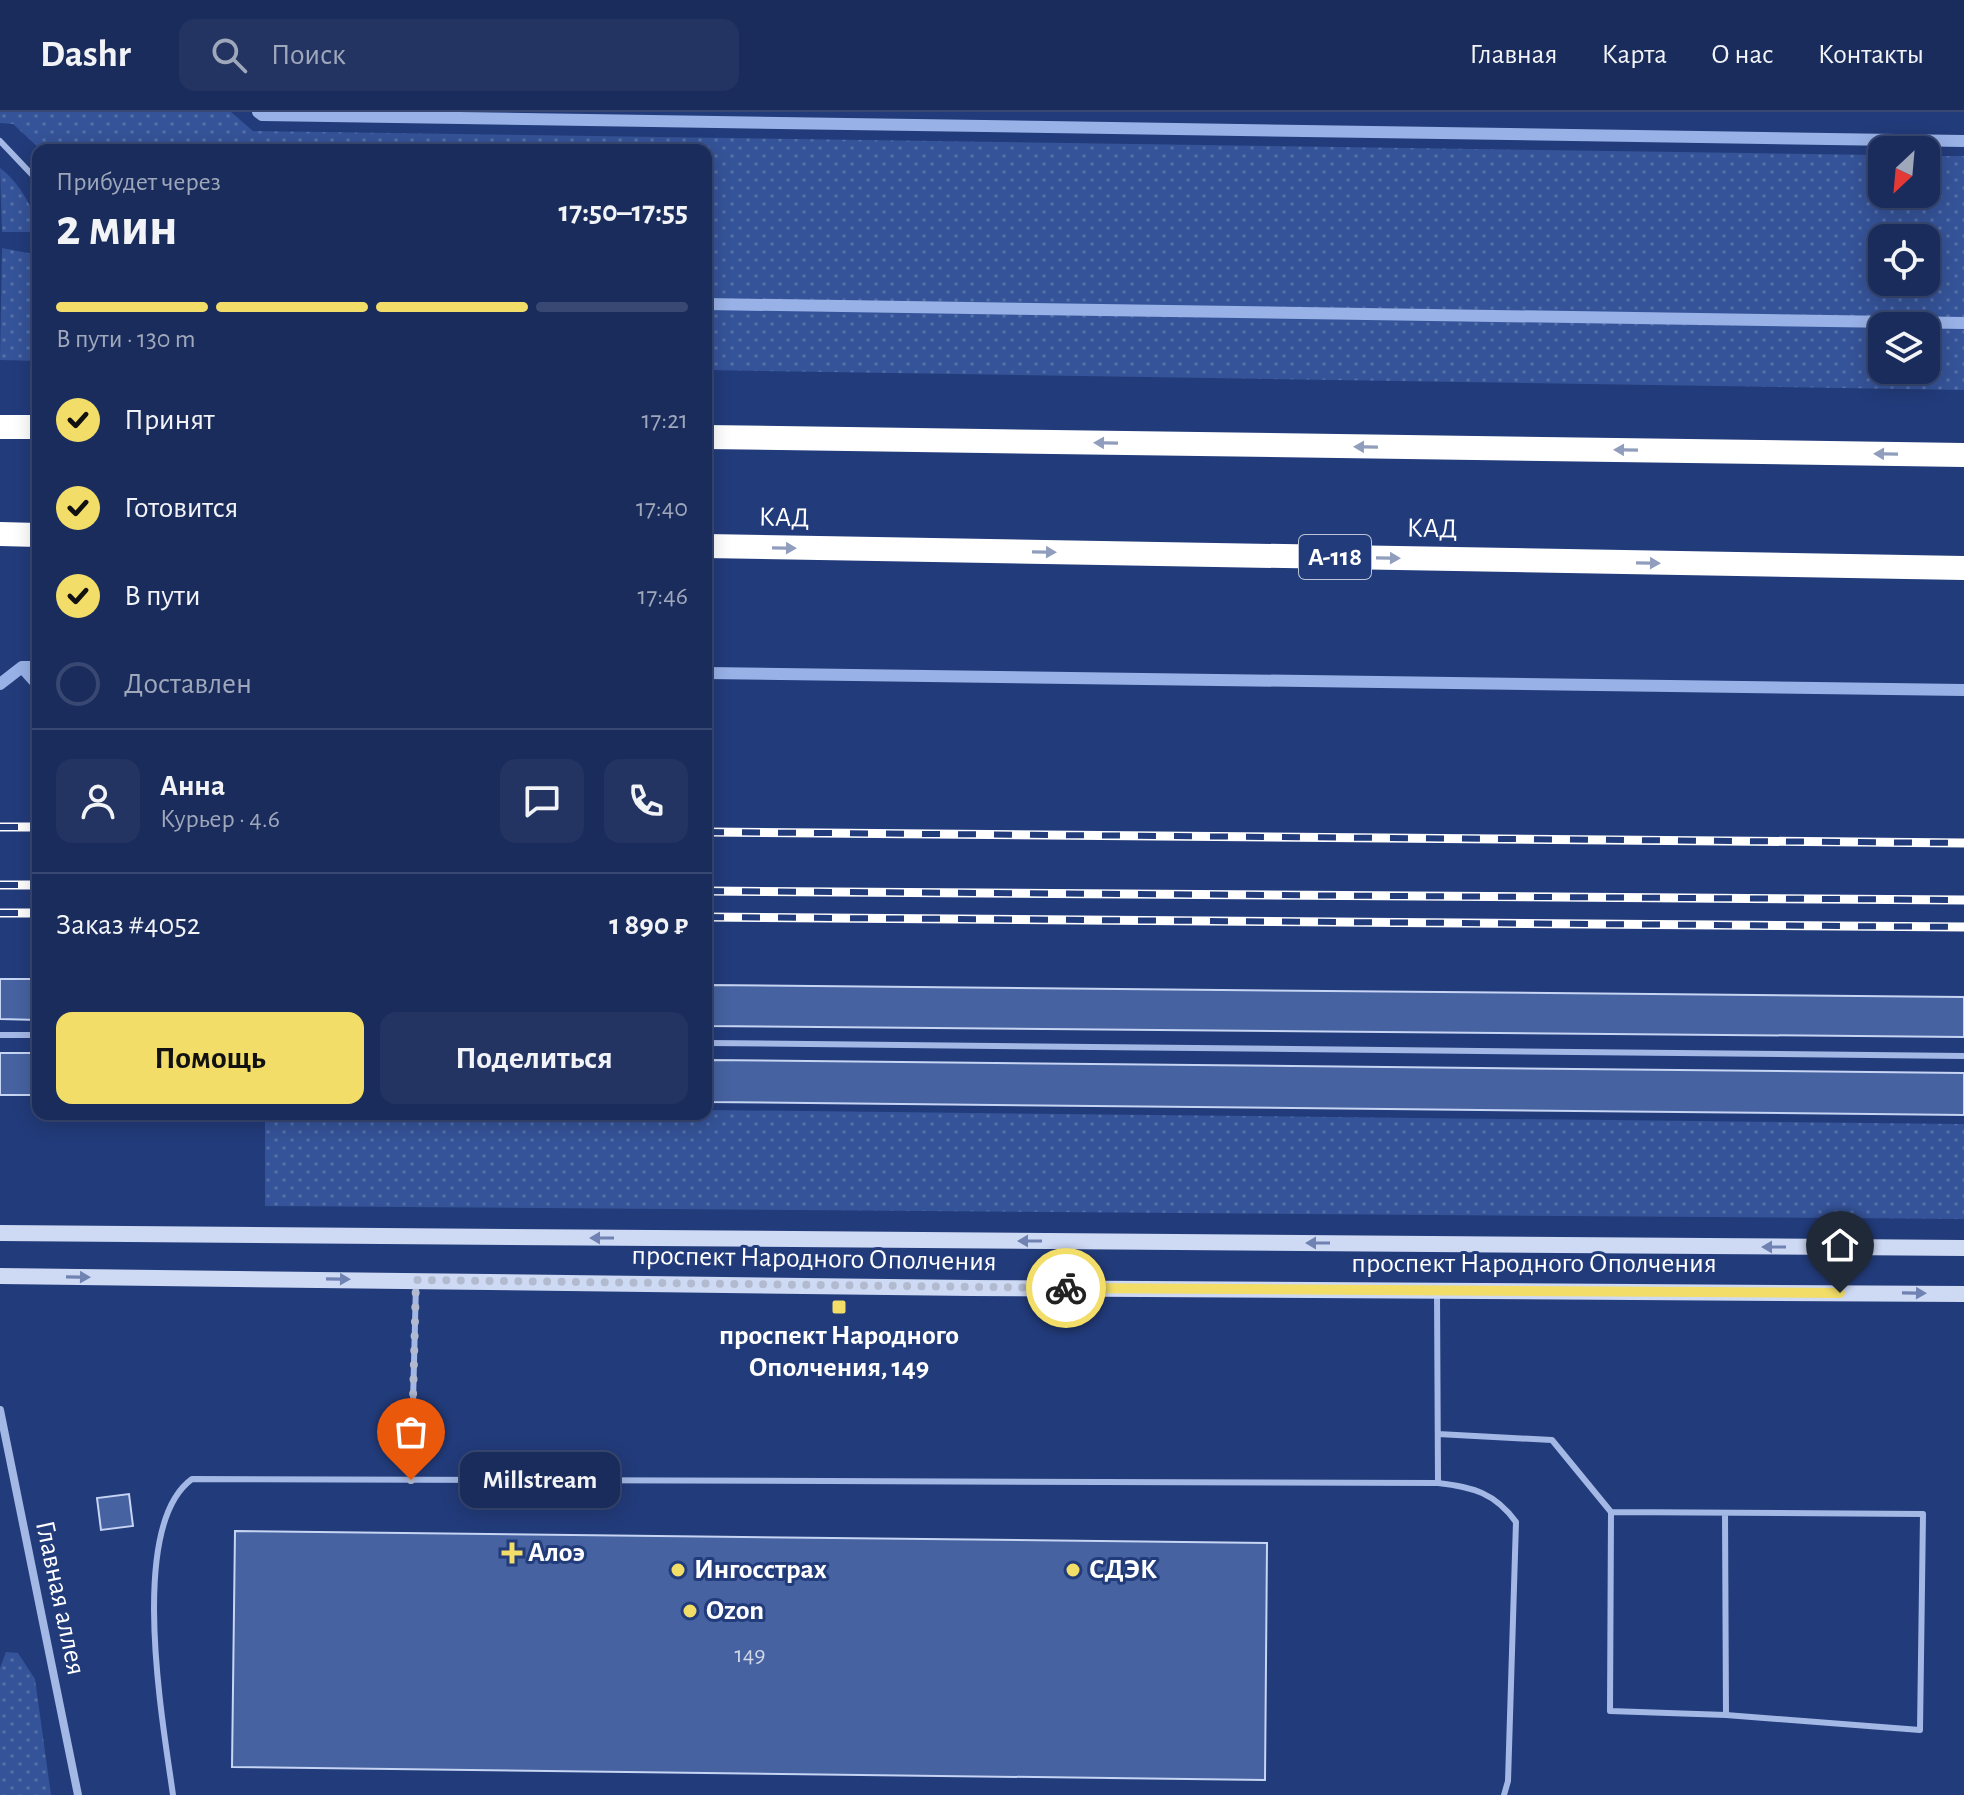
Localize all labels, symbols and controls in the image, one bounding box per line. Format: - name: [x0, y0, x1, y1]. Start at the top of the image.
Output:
- search box: [179, 19, 739, 91]
- icon: search: [207, 33, 251, 77]
- text: Dashr: [40, 36, 131, 74]
- text: Поиск: [271, 40, 346, 70]
- text: Главная: [1469, 41, 1557, 69]
- text: Карта: [1601, 41, 1667, 69]
- text: О нас: [1711, 41, 1774, 69]
- text: Контакты: [1818, 41, 1924, 69]
- north arrow: [1868, 136, 1940, 208]
- map controls: [1868, 136, 1940, 384]
- text: Прибудет через: [56, 169, 221, 195]
- text: 17:50–17:55: [558, 197, 688, 227]
- text: 2 мин: [56, 202, 178, 254]
- button: locate: [1868, 224, 1940, 296]
- button: layers: [1868, 312, 1940, 384]
- text: В пути · 130 m: [56, 326, 195, 352]
- icon: check: [56, 398, 100, 442]
- text: Принят: [124, 405, 215, 435]
- text: 17:21: [641, 407, 688, 433]
- one-way arrow: [1093, 437, 1118, 449]
- one-way arrow: [1353, 440, 1378, 453]
- one-way arrow: [1613, 444, 1638, 457]
- one-way arrow: [1873, 448, 1898, 460]
- icon: check: [56, 486, 100, 530]
- text: Готовится: [124, 493, 238, 523]
- text: 17:40: [636, 495, 688, 521]
- street label: КАД: [758, 504, 810, 532]
- street label: КАД: [1406, 515, 1458, 543]
- road number: А-118: [1299, 535, 1371, 579]
- one-way arrow: [772, 541, 797, 554]
- one-way arrow: [1032, 546, 1057, 559]
- one-way arrow: [1376, 552, 1401, 565]
- one-way arrow: [1636, 557, 1661, 569]
- icon: check: [56, 574, 100, 618]
- text: В пути: [124, 581, 201, 611]
- text: 17:46: [638, 583, 688, 609]
- text: Доставлен: [124, 669, 252, 699]
- button: person: [56, 759, 140, 843]
- button: chat: [500, 759, 584, 843]
- button: phone: [604, 759, 688, 843]
- text: Анна: [160, 771, 225, 801]
- text: Курьер · 4.6: [160, 806, 280, 832]
- text: Заказ #4052: [56, 910, 200, 940]
- text: 1 890 ₽: [609, 910, 688, 940]
- button: Помощь: [56, 1012, 364, 1104]
- button: Поделиться: [380, 1012, 688, 1104]
- pin: [1806, 1211, 1874, 1293]
- icon: home: [1818, 1223, 1862, 1267]
- one-way arrow: [589, 1232, 614, 1244]
- one-way arrow: [1017, 1235, 1042, 1247]
- one-way arrow: [1305, 1237, 1330, 1249]
- one-way arrow: [1761, 1241, 1786, 1253]
- street label: проспект Народного Ополчения: [631, 1242, 997, 1276]
- courier: [1026, 1248, 1106, 1328]
- street label: проспект Народного Ополчения: [1351, 1250, 1717, 1278]
- icon: bike: [1044, 1266, 1088, 1310]
- one-way arrow: [66, 1271, 91, 1283]
- one-way arrow: [326, 1273, 351, 1285]
- one-way arrow: [1902, 1287, 1927, 1299]
- marker: проспект Народного Ополчения, 149: [830, 1298, 848, 1316]
- place label: проспект Народного Ополчения, 149: [719, 1322, 959, 1382]
- pin: [377, 1398, 445, 1480]
- icon: bag: [389, 1410, 433, 1454]
- callout: Millstream: [459, 1452, 619, 1508]
- text: Millstream: [483, 1467, 597, 1493]
- street label: Главная аллея: [30, 1518, 90, 1678]
- place label: Алоэ: [528, 1539, 585, 1567]
- marker: Алоэ: [503, 1544, 521, 1562]
- place label: Ингосстрах: [694, 1556, 827, 1584]
- place label: СДЭК: [1089, 1556, 1157, 1584]
- marker: Ингосстрах: [669, 1561, 687, 1579]
- marker: СДЭК: [1064, 1561, 1082, 1579]
- place label: Ozon: [706, 1597, 764, 1625]
- marker: Ozon: [681, 1602, 699, 1620]
- house number: 149: [734, 1643, 766, 1667]

